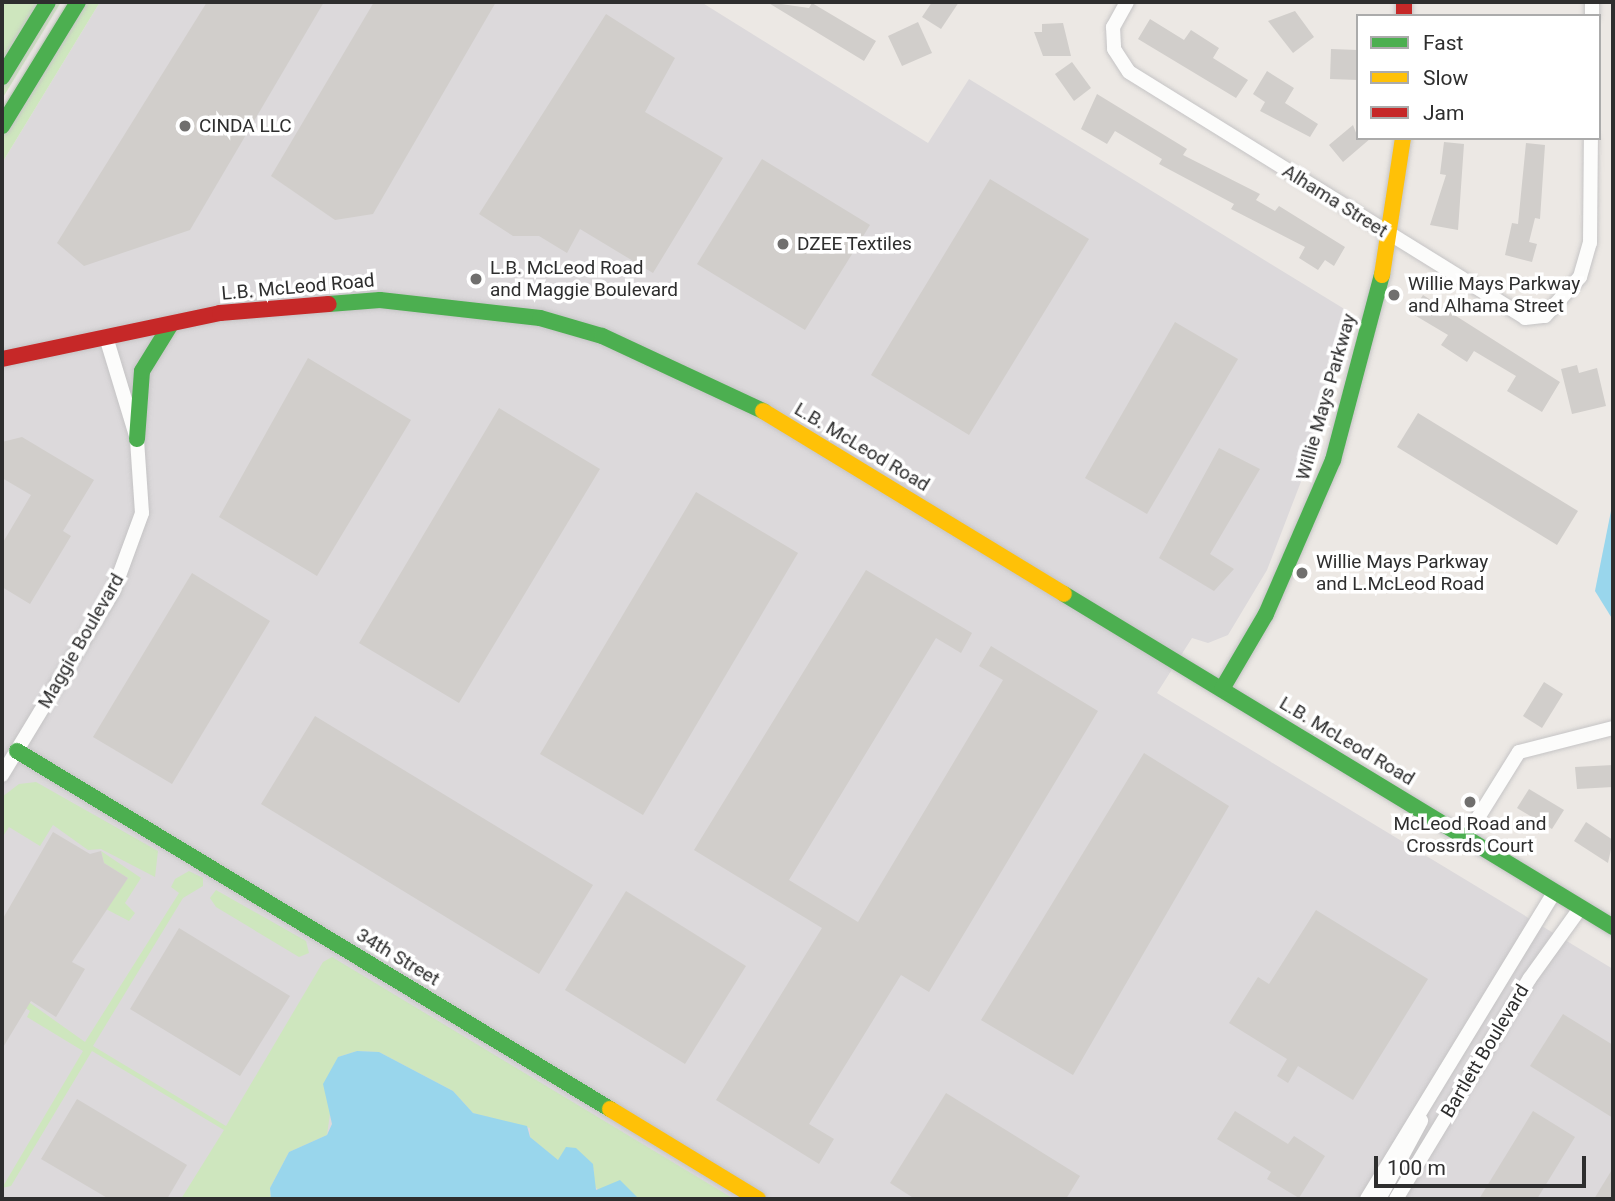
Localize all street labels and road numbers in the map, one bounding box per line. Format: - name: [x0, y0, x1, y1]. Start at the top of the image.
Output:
- street label: Alhama Street: [1278, 160, 1392, 242]
- street label: L.B. McLeod Road: [221, 269, 375, 305]
- street label: Willie Mays Parkway: [1291, 311, 1361, 483]
- street label: L.B. McLeod Road: [790, 398, 934, 496]
- street label: Maggie Boulevard: [33, 570, 129, 712]
- street label: L.B. McLeod Road: [1275, 692, 1419, 790]
- street label: 34th Street: [352, 923, 444, 991]
- street label: Bartlett Boulevard: [1436, 980, 1534, 1122]

